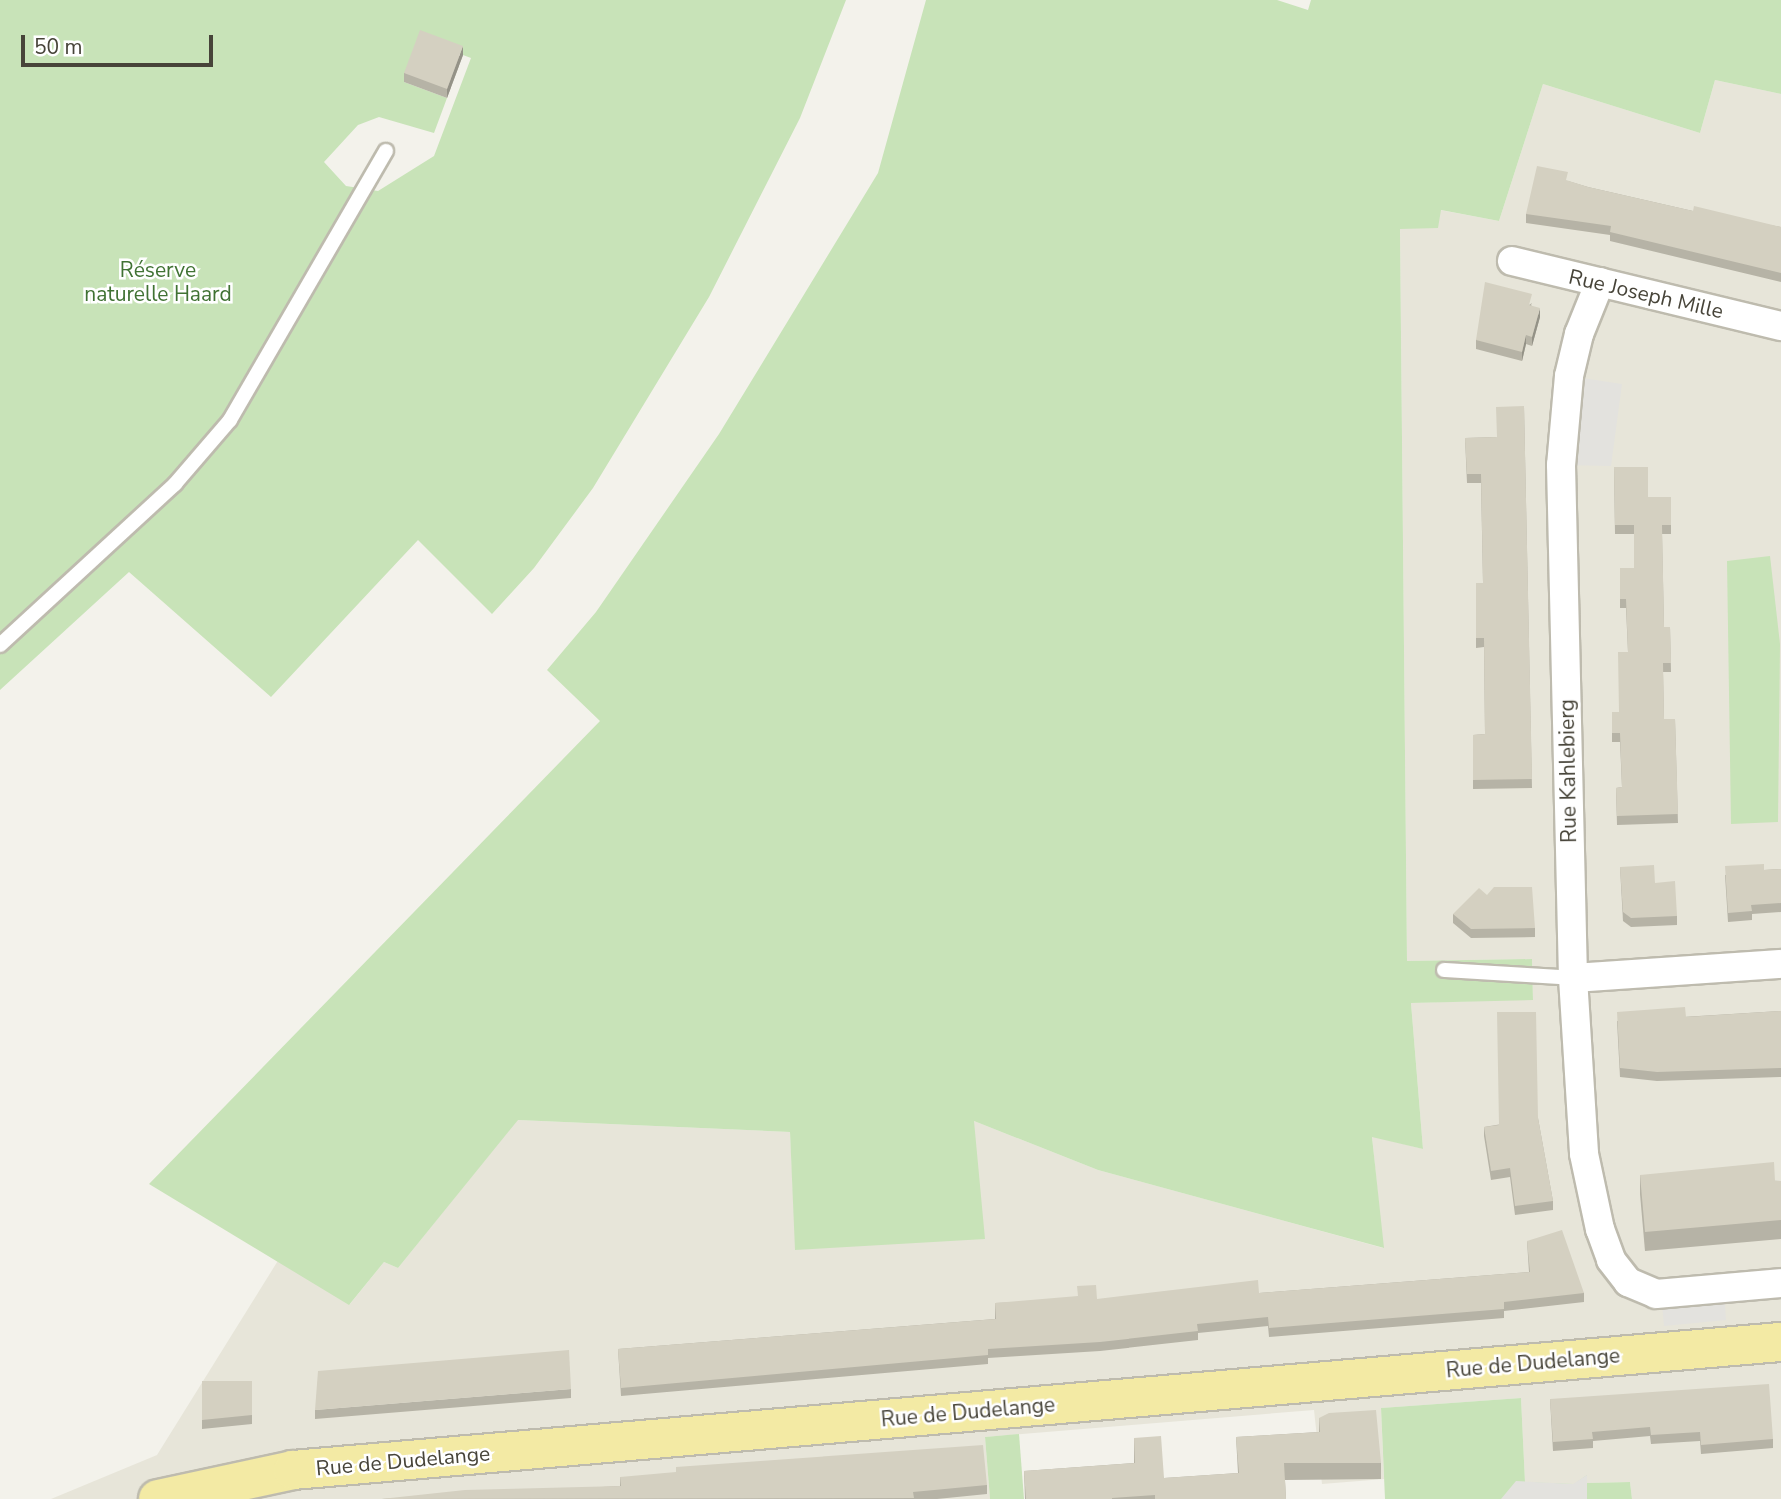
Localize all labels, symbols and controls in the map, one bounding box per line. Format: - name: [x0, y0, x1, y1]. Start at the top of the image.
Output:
- scale bar: [24, 21, 217, 65]
- text: 50 m: [34, 33, 83, 61]
- park label: Réserve naturelle Haard: [84, 257, 232, 307]
- street label: Rue Joseph Mille: [1566, 264, 1726, 324]
- street label: Rue Kahlebierg: [1554, 699, 1582, 843]
- street label: Rue de Dudelange: [1445, 1343, 1621, 1383]
- street label: Rue de Dudelange: [880, 1392, 1056, 1432]
- street label: Rue de Dudelange: [315, 1441, 491, 1481]

